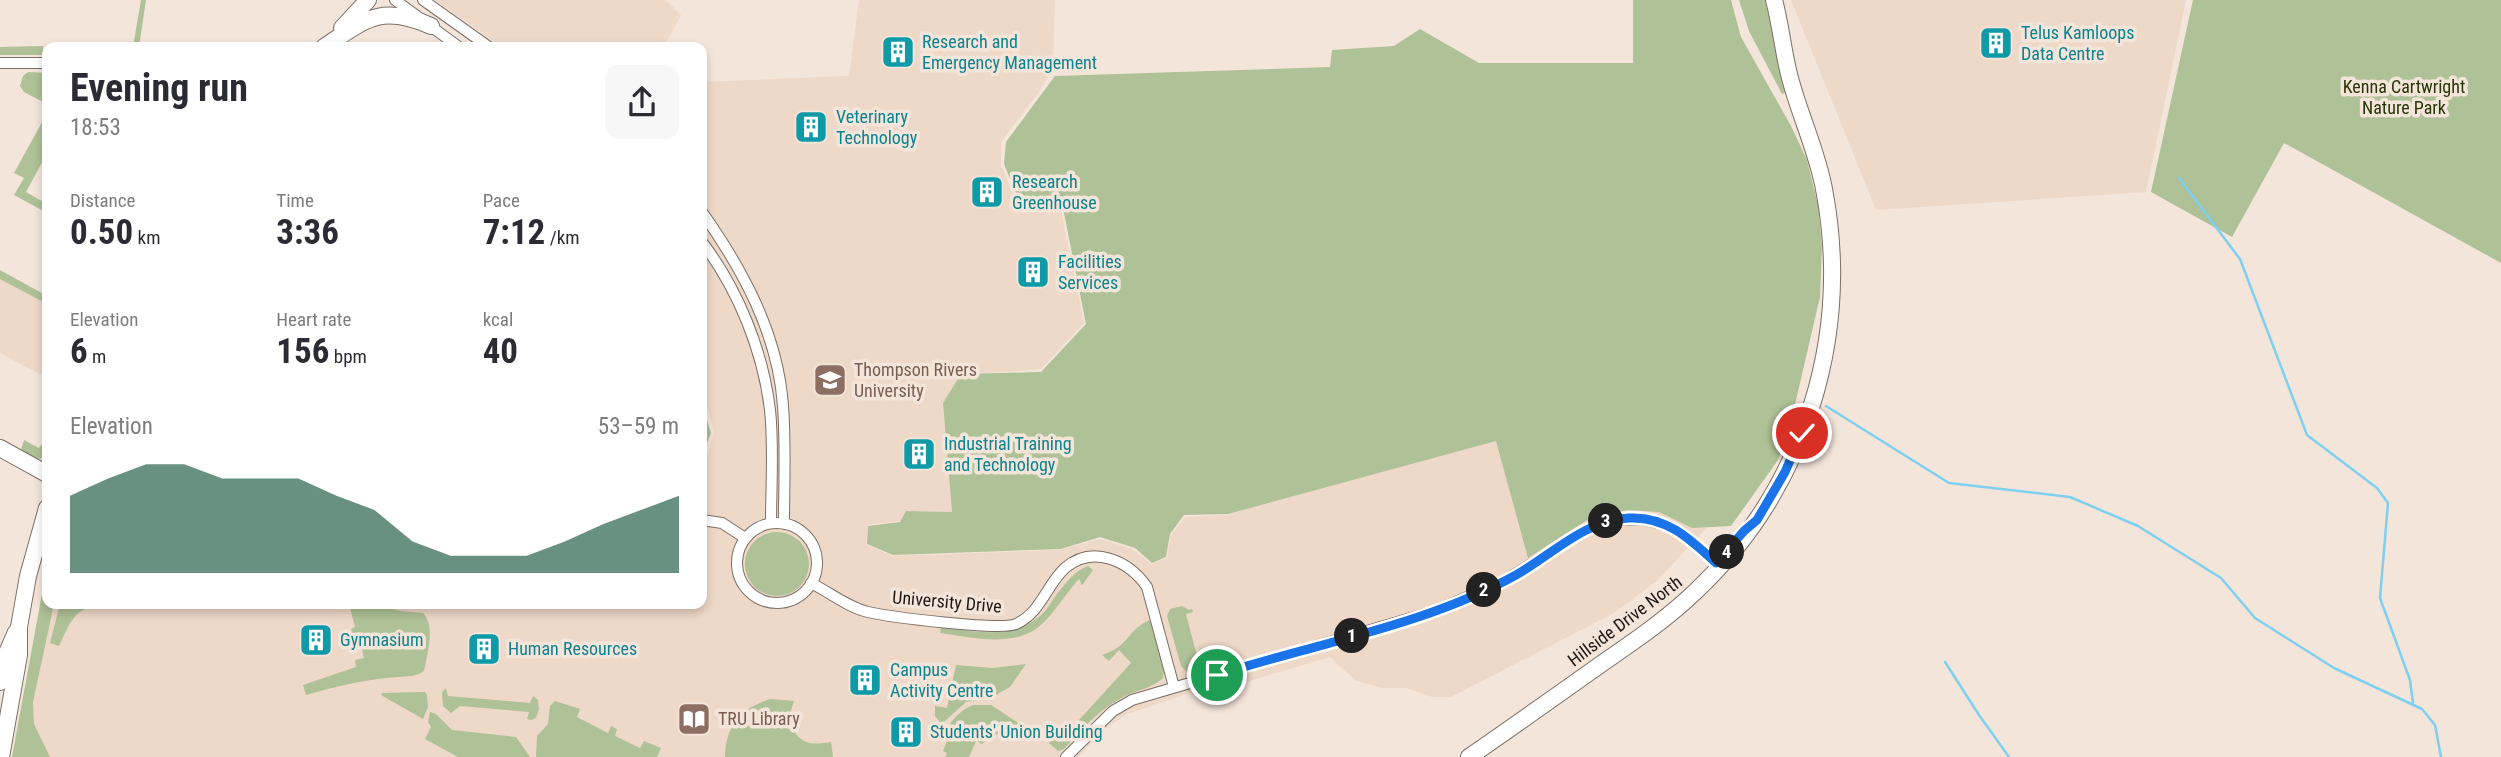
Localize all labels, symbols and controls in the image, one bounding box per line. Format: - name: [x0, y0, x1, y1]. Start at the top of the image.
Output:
- place label: Telus Kamloops Data Centre: [2021, 22, 2134, 64]
- building icon: Telus Kamloops Data Centre: [1977, 24, 2015, 62]
- place label: Research and Emergency Management: [922, 31, 1097, 73]
- building icon: Research and Emergency Management: [879, 33, 917, 71]
- button: share: [605, 65, 679, 139]
- text: Evening run: [70, 66, 248, 110]
- park label: Kenna Cartwright Nature Park: [2343, 76, 2465, 118]
- place label: Veterinary Technology: [836, 106, 918, 148]
- building icon: Veterinary Technology: [792, 108, 830, 146]
- text: 18:53: [70, 114, 121, 141]
- place label: Research Greenhouse: [1012, 171, 1097, 213]
- building icon: Research Greenhouse: [968, 173, 1006, 211]
- text: Distance: [70, 189, 135, 212]
- text: Time: [276, 189, 314, 212]
- text: Pace: [483, 189, 520, 212]
- text: 0.50: [70, 212, 133, 253]
- text: 3:36: [276, 212, 339, 253]
- text: 7:12: [483, 212, 545, 253]
- text: km: [133, 226, 160, 249]
- text: /km: [545, 226, 580, 249]
- place label: Facilities Services: [1058, 251, 1122, 293]
- building icon: Facilities Services: [1014, 253, 1052, 291]
- text: Elevation: [70, 308, 138, 331]
- text: Heart rate: [276, 308, 351, 331]
- text: kcal: [483, 308, 513, 331]
- text: 6: [70, 331, 88, 372]
- text: 156: [276, 331, 329, 372]
- text: 40: [483, 331, 518, 372]
- text: m: [88, 345, 106, 368]
- text: bpm: [329, 345, 367, 368]
- place label: Thompson Rivers University: [854, 359, 977, 401]
- school or university icon: Thompson Rivers University: [811, 361, 849, 399]
- pin: [1772, 403, 1832, 463]
- text: Elevation: [70, 413, 153, 440]
- text: 53–59 m: [598, 413, 679, 440]
- icon: check: [1783, 414, 1821, 452]
- place label: Industrial Training and Technology: [944, 433, 1072, 475]
- building icon: Industrial Training and Technology: [900, 435, 938, 473]
- pin: 3: [1588, 504, 1624, 538]
- text: 3: [1601, 509, 1610, 532]
- pin: 4: [1710, 534, 1744, 570]
- text: 4: [1722, 540, 1731, 563]
- street label: Hillside Drive North: [1563, 571, 1686, 670]
- pin: 2: [1466, 572, 1502, 608]
- text: 2: [1479, 578, 1488, 601]
- street label: University Drive: [892, 586, 1003, 617]
- pin: 1: [1334, 618, 1370, 654]
- building icon: Gymnasium: [297, 621, 335, 659]
- text: 1: [1347, 624, 1356, 647]
- place label: Gymnasium: [340, 629, 424, 650]
- building icon: Human Resources: [465, 630, 503, 668]
- place label: Human Resources: [508, 638, 637, 659]
- pin: [1187, 645, 1247, 705]
- icon: arrive: [1198, 656, 1236, 694]
- place label: Campus Activity Centre: [890, 659, 993, 701]
- building icon: Campus Activity Centre: [846, 661, 884, 699]
- library icon: TRU Library: [675, 700, 713, 738]
- place label: TRU Library: [718, 708, 800, 729]
- building icon: Students' Union Building: [887, 713, 925, 751]
- place label: Students' Union Building: [930, 721, 1103, 742]

